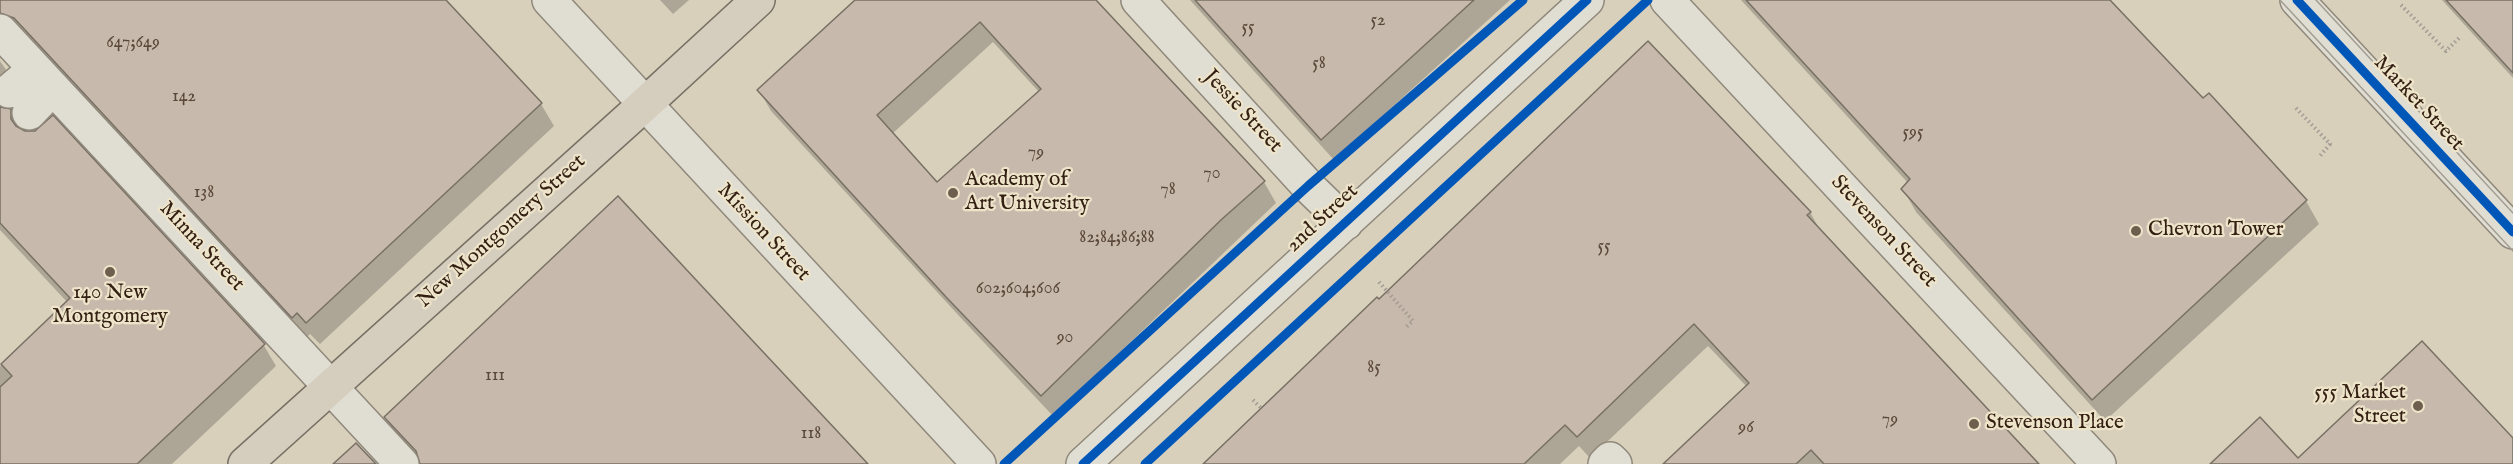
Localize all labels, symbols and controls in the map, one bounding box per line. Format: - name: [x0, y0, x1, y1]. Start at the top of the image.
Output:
- house number: 52: [1371, 10, 1385, 32]
- house number: 55: [1241, 17, 1255, 39]
- house number: 647;649: [106, 32, 160, 54]
- street label: Market Street: [2367, 51, 2469, 157]
- house number: 58: [1312, 53, 1326, 75]
- street label: Jessie Street: [1197, 65, 1287, 159]
- house number: 142: [172, 86, 196, 108]
- house number: 595: [1903, 122, 1923, 144]
- house number: 79: [1028, 142, 1044, 164]
- street label: New Montgomery Street: [413, 150, 591, 314]
- house number: 70: [1203, 163, 1221, 185]
- place label: Academy of Art University: [965, 168, 1090, 218]
- street label: Stevenson Street: [1825, 171, 1941, 293]
- street label: Mission Street: [711, 179, 815, 287]
- house number: 78: [1160, 179, 1176, 201]
- street label: 2nd Street: [1282, 179, 1364, 259]
- house number: 138: [194, 182, 214, 204]
- marker: Academy of Art University: [946, 186, 960, 200]
- street label: Minna Street: [153, 197, 249, 297]
- place label: Chevron Tower: [2148, 218, 2283, 244]
- marker: Chevron Tower: [2129, 224, 2143, 238]
- house number: 82;84;86;88: [1079, 227, 1155, 249]
- house number: 55: [1597, 236, 1611, 258]
- marker: 140 New Montgomery: [103, 265, 117, 279]
- house number: 602;604;606: [976, 278, 1060, 300]
- place label: 140 New Montgomery: [52, 281, 168, 331]
- house number: 90: [1057, 327, 1073, 349]
- house number: 85: [1367, 357, 1381, 379]
- house number: 111: [485, 365, 505, 387]
- place label: 555 Market Street: [2314, 381, 2406, 431]
- marker: 555 Market Street: [2411, 399, 2425, 413]
- house number: 79: [1882, 409, 1898, 431]
- place label: Stevenson Place: [1986, 411, 2124, 437]
- house number: 96: [1738, 417, 1754, 439]
- marker: Stevenson Place: [1967, 417, 1981, 431]
- house number: 118: [801, 423, 821, 445]

